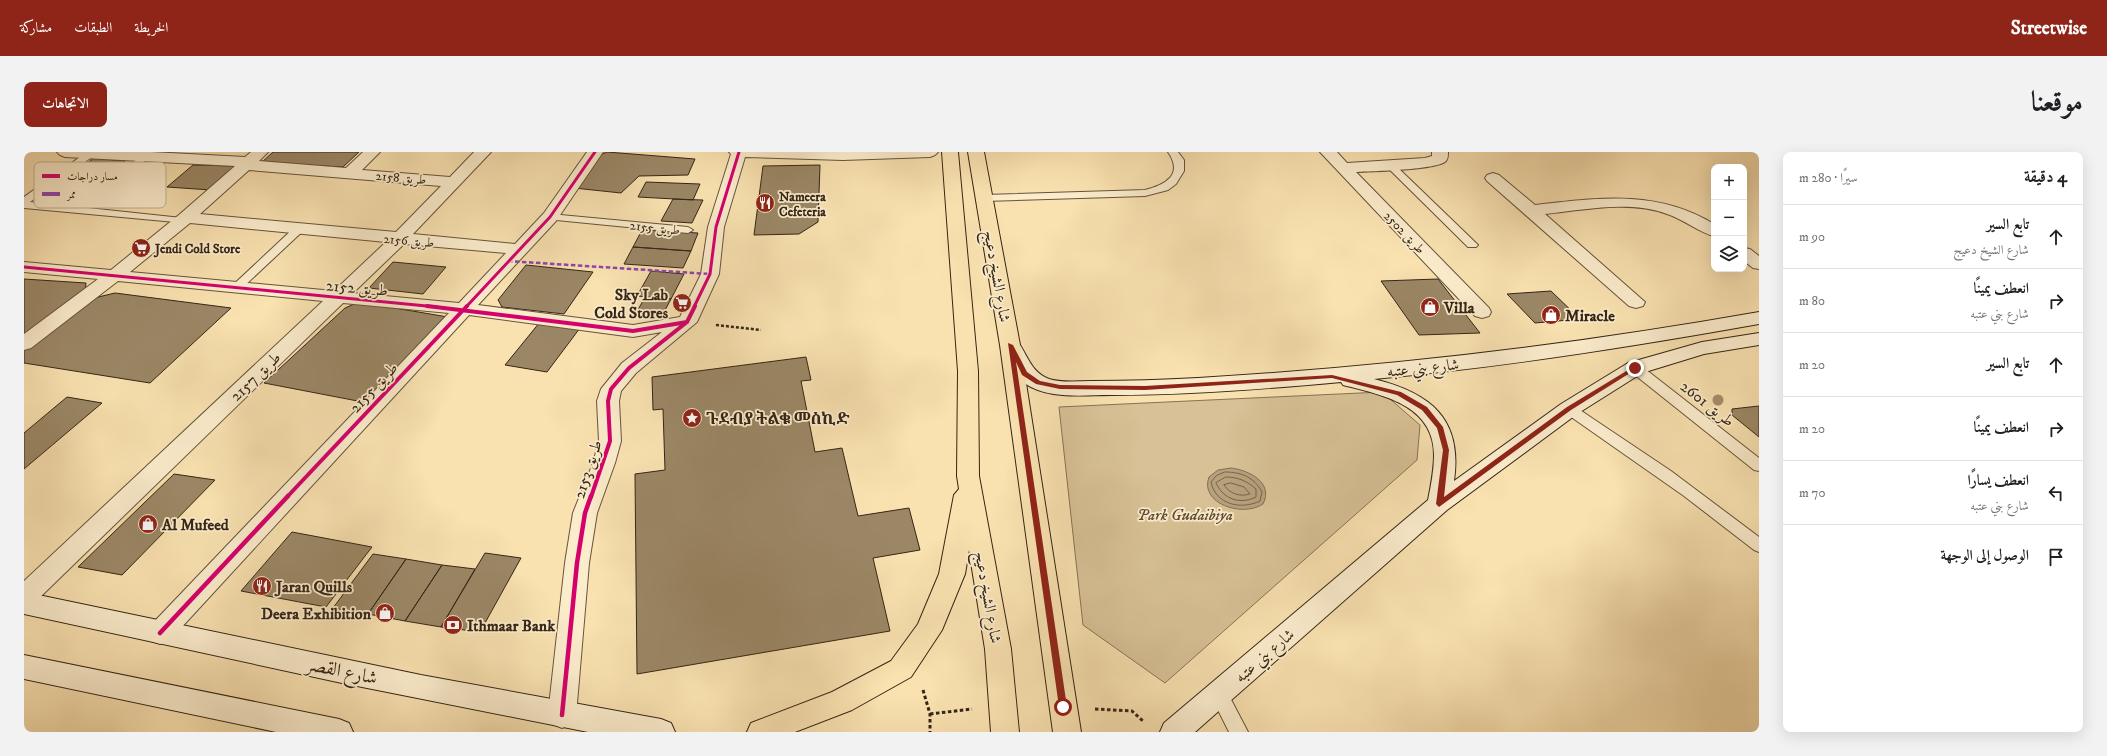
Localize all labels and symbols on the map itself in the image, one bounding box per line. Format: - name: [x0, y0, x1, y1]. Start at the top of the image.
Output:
- legend: [34, 162, 166, 208]
- street label: طريق 2158: [375, 168, 427, 188]
- text: مسار دراجات: [67, 170, 118, 184]
- text: ممر: [66, 188, 76, 202]
- place label: Nameera Cefeteria: [779, 189, 826, 220]
- restaurant icon: Nameera Cefeteria: [754, 192, 776, 214]
- street label: طريق 2502: [1380, 208, 1428, 257]
- street label: طريق 2155: [629, 217, 681, 239]
- street label: شارع الشيخ دعيج: [975, 229, 1015, 324]
- street label: طريق 2156: [383, 231, 435, 251]
- supermarket icon: Jendi Cold Store: [130, 237, 152, 259]
- place label: Jendi Cold Store: [153, 241, 241, 258]
- street label: طريق 2152: [325, 275, 389, 301]
- place label: Sky Lab Cold Stores: [594, 285, 669, 323]
- supermarket icon: Sky Lab Cold Stores: [671, 292, 693, 314]
- shop icon: Villa: [1419, 296, 1441, 318]
- place label: Villa: [1443, 298, 1476, 318]
- shop icon: Miracle: [1540, 304, 1562, 326]
- place label: Miracle: [1565, 306, 1615, 326]
- street label: طريق 2157: [226, 348, 285, 406]
- street label: شارع بني عتبه: [1386, 354, 1461, 386]
- street label: طريق 2155: [345, 358, 402, 417]
- route end: [1626, 359, 1644, 377]
- street label: طريق 2601: [1676, 376, 1738, 431]
- place icon: ጉደብያ ትልቁ መስኪድ: [681, 407, 703, 429]
- place label: ጉደብያ ትልቁ መስኪድ: [706, 409, 850, 429]
- street label: طريق 2153: [569, 438, 607, 501]
- park label: Park Gudaibiya: [1137, 505, 1233, 525]
- shop icon: Al Mufeed: [137, 513, 159, 535]
- place label: Al Mufeed: [161, 515, 230, 535]
- street label: شارع الشيخ دعيج: [966, 550, 1006, 645]
- restaurant icon: Jaran Quills: [251, 575, 273, 597]
- place label: Jaran Quills: [274, 577, 353, 597]
- shop icon: Deera Exhibition: [374, 602, 396, 624]
- place label: Deera Exhibition: [261, 604, 372, 624]
- bank icon: Ithmaar Bank: [442, 614, 464, 636]
- place label: Ithmaar Bank: [467, 616, 556, 636]
- street label: شارع بني عتبه: [1231, 624, 1301, 690]
- street label: شارع القصر: [302, 652, 379, 693]
- route start: [1054, 698, 1072, 716]

